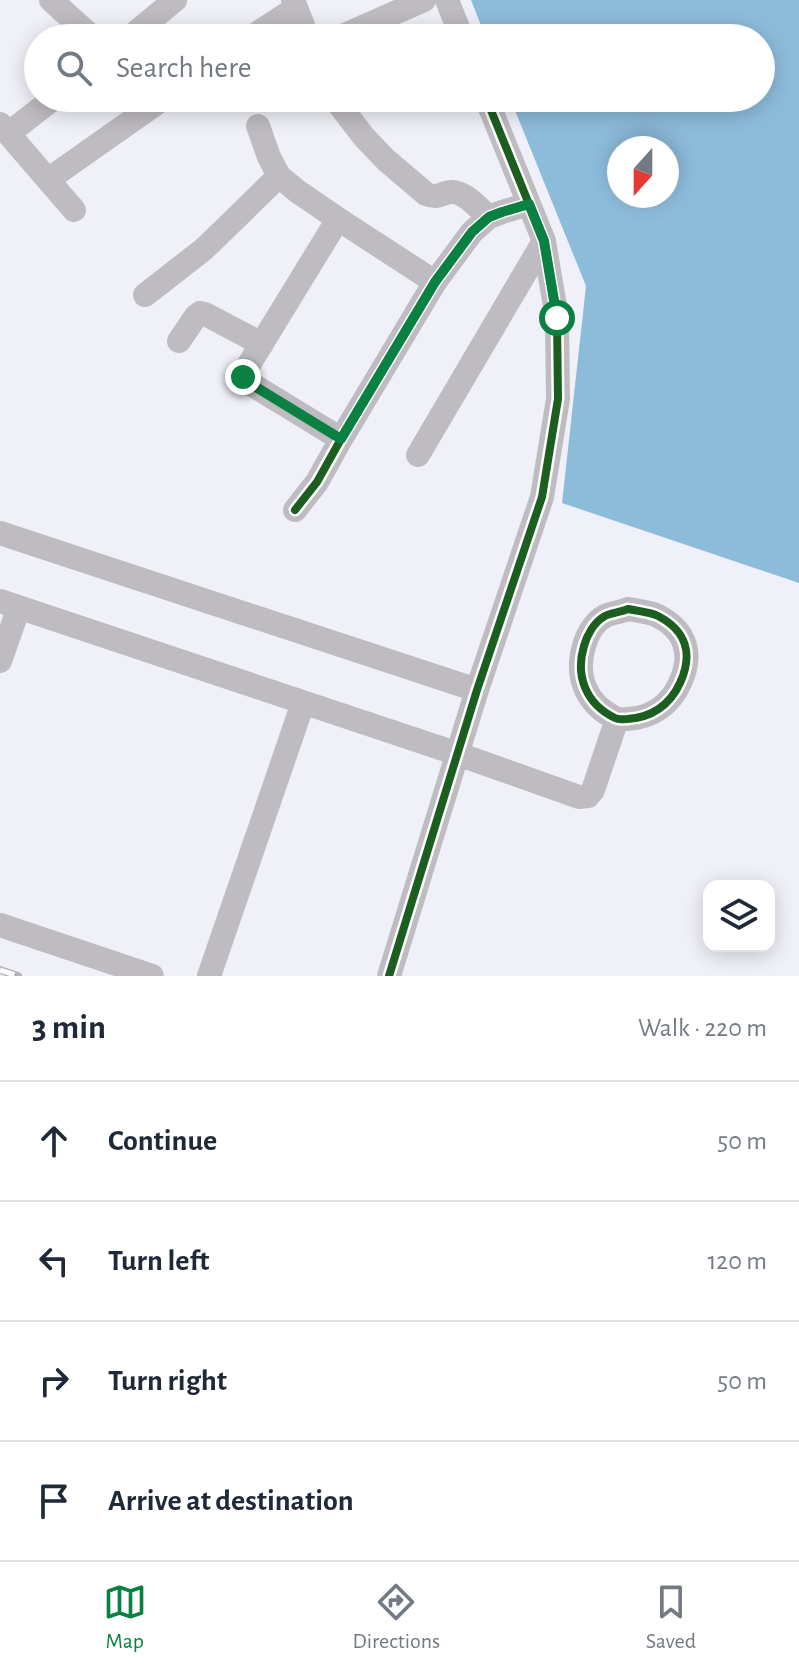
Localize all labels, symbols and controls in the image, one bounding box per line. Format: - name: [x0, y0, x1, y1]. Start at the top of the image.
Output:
- search box: [24, 24, 775, 112]
- icon: search: [52, 46, 96, 90]
- text: Search here: [116, 53, 252, 83]
- north arrow: [607, 136, 679, 208]
- route start: [539, 300, 575, 336]
- route end: [225, 359, 261, 395]
- map controls: [703, 880, 775, 952]
- button: layers: [703, 880, 775, 952]
- text: 3 min: [32, 1011, 106, 1045]
- text: Walk · 220 m: [638, 1015, 767, 1041]
- icon: ahead: [32, 1119, 76, 1163]
- text: Continue: [108, 1126, 217, 1156]
- text: 50 m: [717, 1128, 767, 1154]
- icon: left: [32, 1239, 76, 1283]
- text: Turn left: [108, 1246, 209, 1276]
- text: 120 m: [707, 1248, 767, 1274]
- icon: right: [32, 1359, 76, 1403]
- text: Turn right: [108, 1366, 227, 1396]
- text: 50 m: [717, 1368, 767, 1394]
- icon: arrive: [32, 1479, 76, 1523]
- text: Arrive at destination: [108, 1486, 354, 1516]
- tab: Map: [103, 1580, 147, 1654]
- tab: Directions: [352, 1580, 440, 1654]
- tab: Saved: [646, 1580, 696, 1654]

